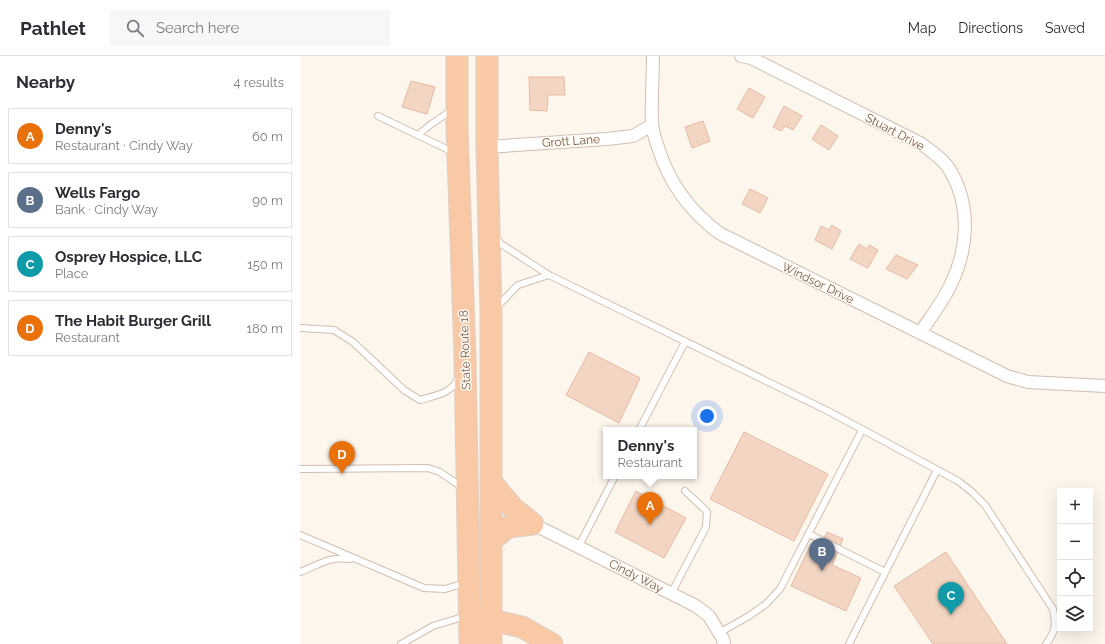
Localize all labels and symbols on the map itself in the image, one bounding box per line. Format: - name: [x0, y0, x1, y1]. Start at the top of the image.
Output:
- street label: Stuart Drive: [863, 111, 927, 153]
- street label: Grott Lane: [541, 132, 601, 150]
- street label: Windsor Drive: [780, 260, 856, 306]
- street label: State Route 18: [457, 310, 473, 390]
- your location: [697, 406, 717, 426]
- pin: D: [329, 441, 355, 474]
- pin: A: [637, 492, 663, 525]
- pin: B: [809, 538, 835, 571]
- street label: Cindy Way: [607, 556, 666, 596]
- pin: C: [938, 582, 964, 615]

